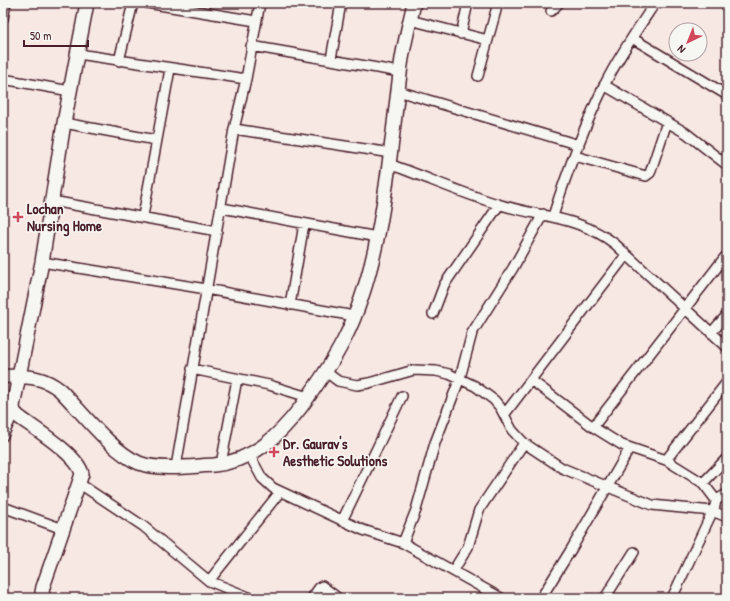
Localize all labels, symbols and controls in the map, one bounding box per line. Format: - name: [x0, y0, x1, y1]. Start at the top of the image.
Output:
- scale bar: [24, 22, 88, 48]
- north arrow: [668, 22, 708, 62]
- text: 50 m: [30, 27, 51, 44]
- text: N: [674, 42, 688, 56]
- place label: Lochan Nursing Home: [27, 198, 102, 237]
- marker: Lochan Nursing Home: [12, 211, 24, 223]
- place label: Dr. Gaurav's Aesthetic Solutions: [283, 433, 388, 471]
- marker: Dr. Gaurav's Aesthetic Solutions: [268, 446, 280, 458]

